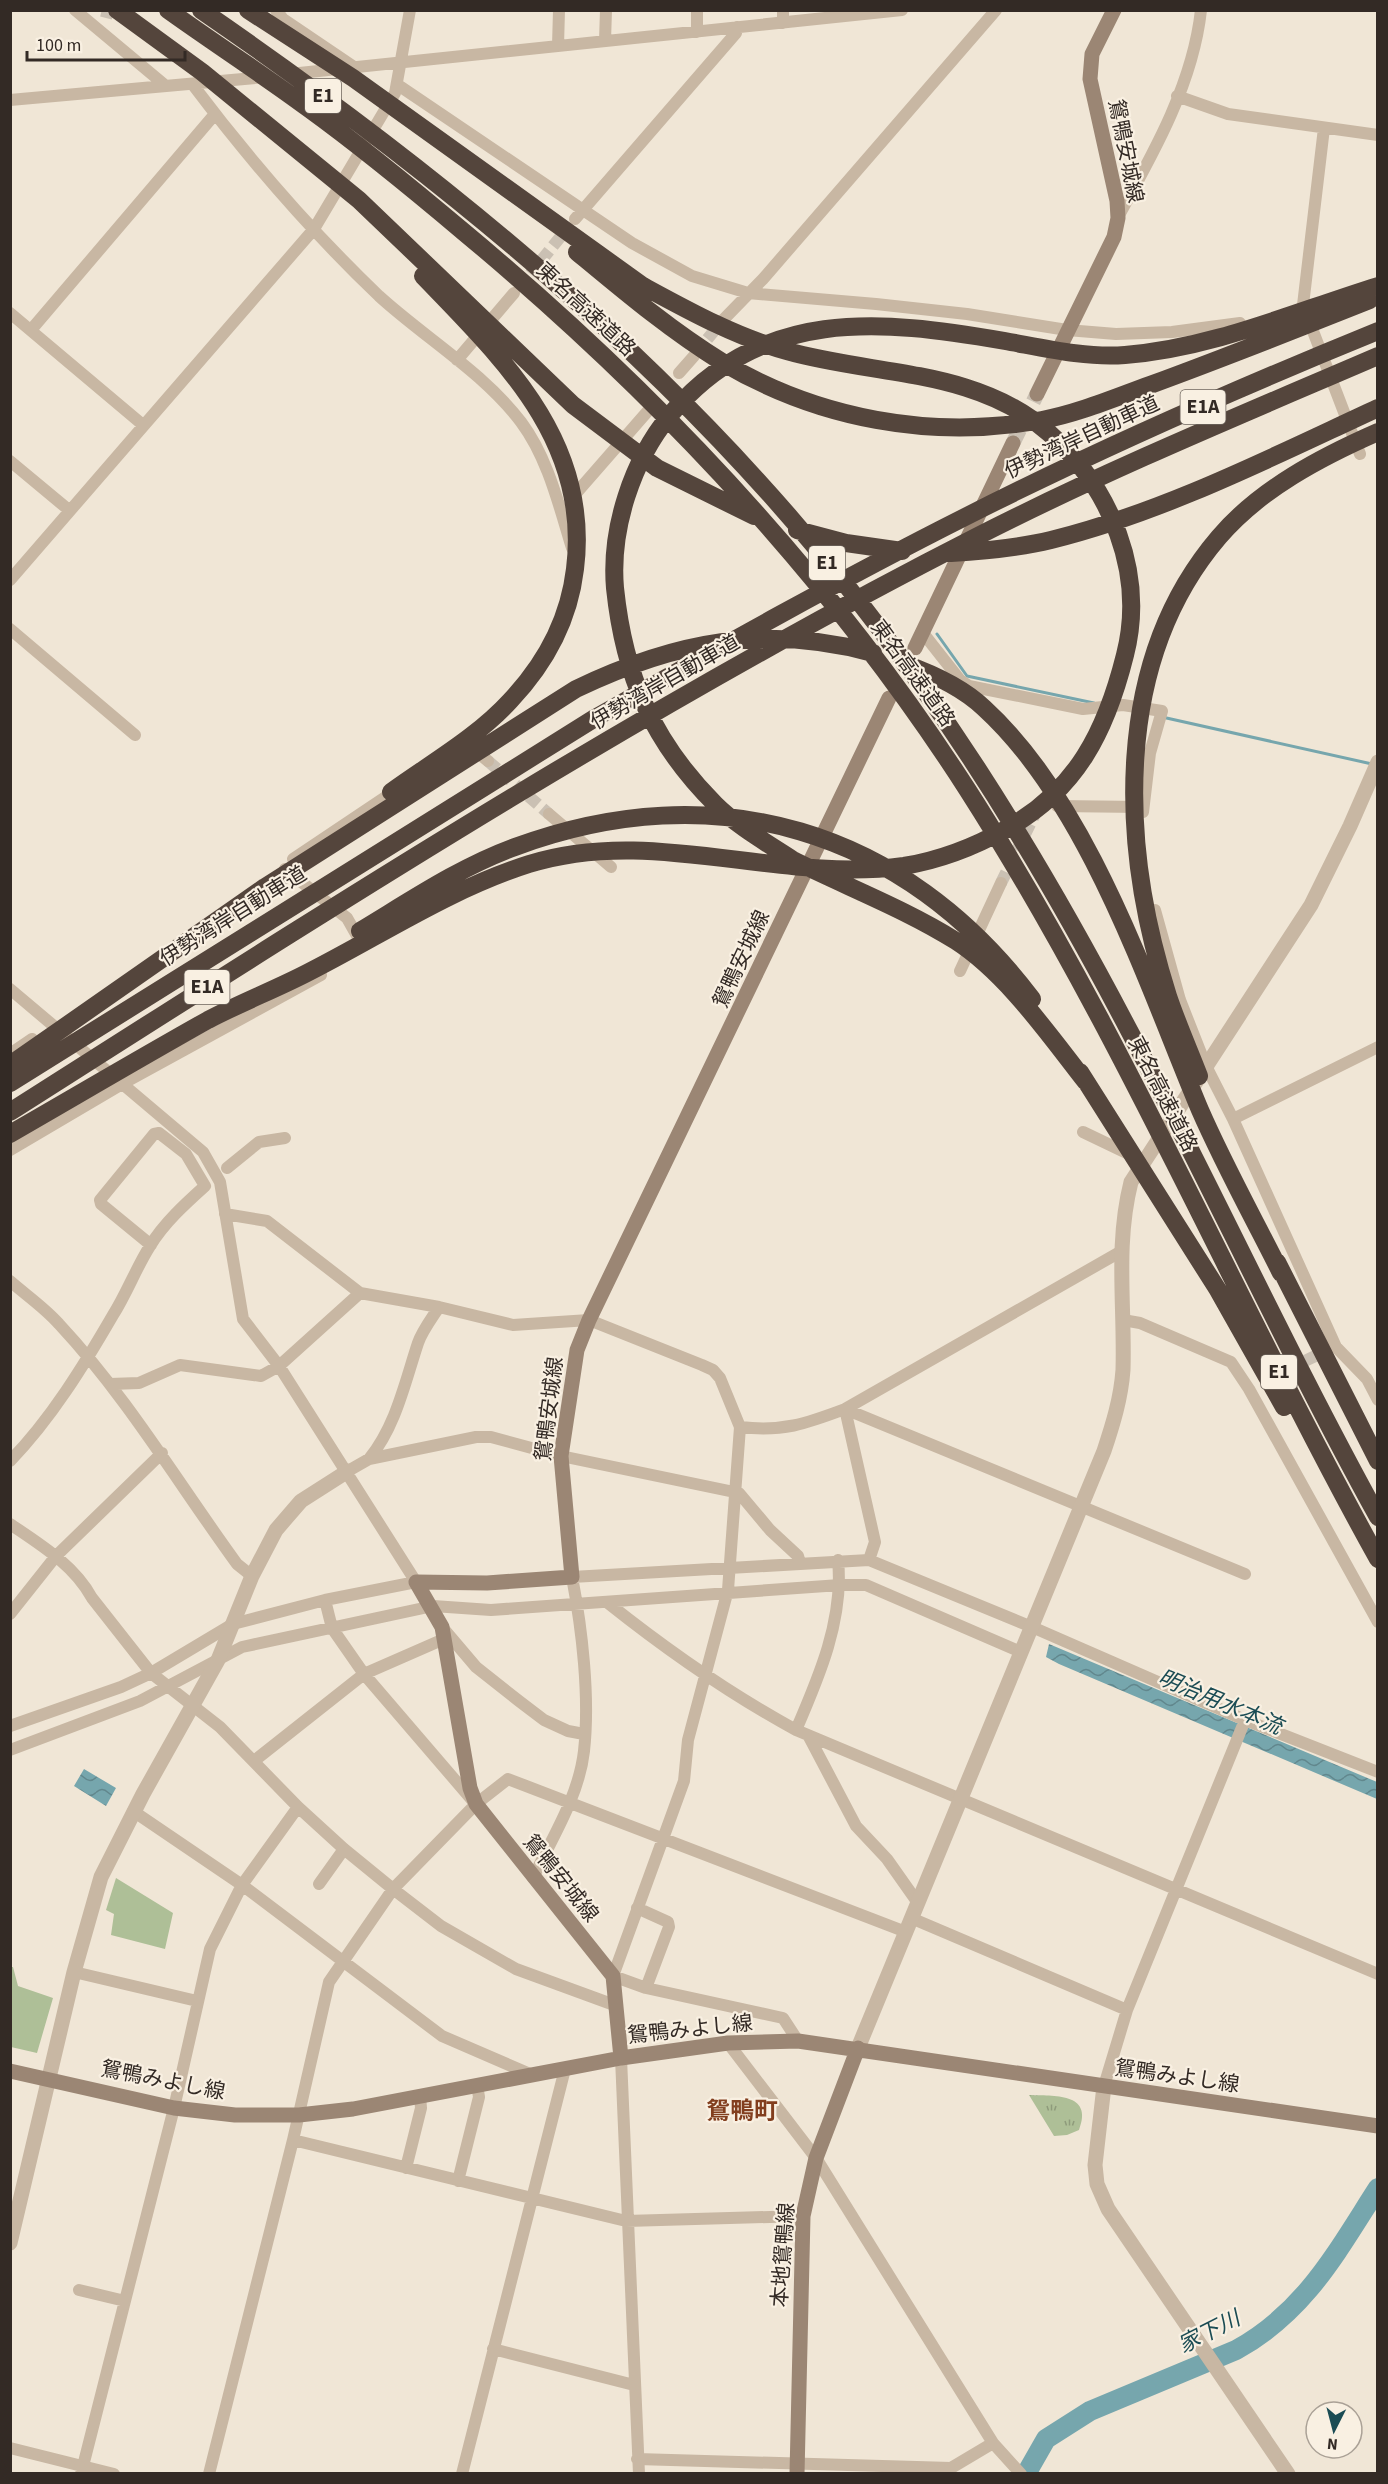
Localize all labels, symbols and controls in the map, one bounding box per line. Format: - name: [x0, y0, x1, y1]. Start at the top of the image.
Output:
- scale bar: [27, 24, 184, 62]
- text: 100 m: [36, 33, 81, 58]
- road number: E1: [305, 79, 341, 113]
- street label: 鴛鴨安城線: [1101, 97, 1151, 205]
- street label: 東名高速道路: [530, 255, 642, 363]
- street label: 伊勢湾岸自動車道: [1000, 388, 1164, 486]
- road number: E1A: [1180, 390, 1226, 424]
- road number: E1: [809, 546, 845, 580]
- street label: 東名高速道路: [864, 613, 962, 733]
- street label: 伊勢湾岸自動車道: [585, 627, 745, 737]
- street label: 伊勢湾岸自動車道: [154, 859, 312, 973]
- street label: 鴛鴨安城線: [705, 905, 777, 1013]
- road number: E1A: [184, 970, 230, 1004]
- street label: 東名高速道路: [1121, 1031, 1205, 1157]
- street label: 鴛鴨安城線: [528, 1355, 570, 1463]
- road number: E1: [1261, 1355, 1297, 1389]
- water label: 明治用水本流: [1153, 1661, 1290, 1744]
- street label: 鴛鴨安城線: [516, 1828, 606, 1928]
- street label: 鴛鴨みよし線: [626, 2007, 754, 2051]
- street label: 鴛鴨みよし線: [1113, 2052, 1241, 2100]
- street label: 鴛鴨みよし線: [98, 2053, 228, 2107]
- district label: 鴛鴨町: [706, 2094, 778, 2129]
- street label: 本地鴛鴨線: [764, 2202, 802, 2308]
- water label: 家下川: [1172, 2302, 1247, 2361]
- north arrow: [1304, 2400, 1364, 2460]
- text: N: [1326, 2432, 1339, 2455]

